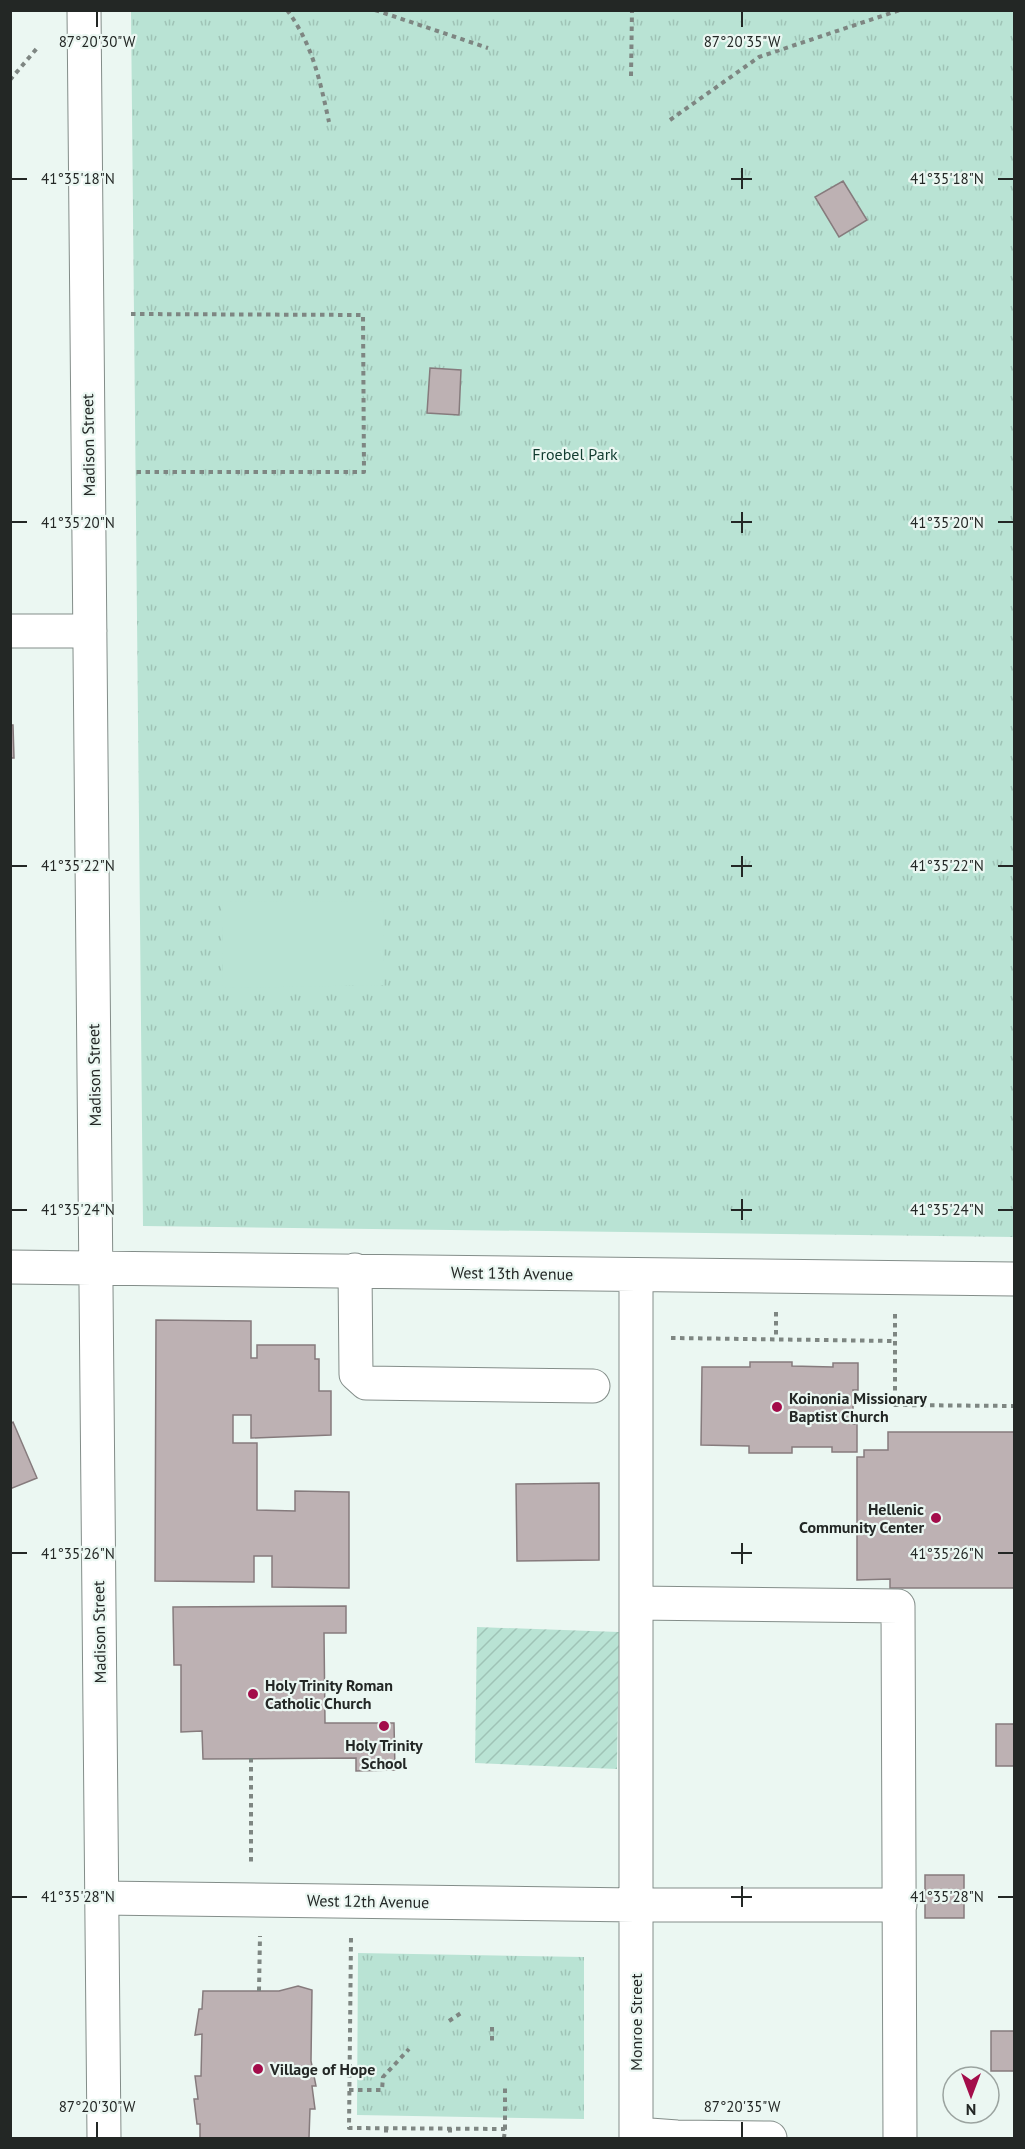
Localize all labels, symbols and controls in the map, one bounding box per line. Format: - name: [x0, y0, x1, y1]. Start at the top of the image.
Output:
- text: 87°20'30"W: [59, 32, 136, 51]
- text: 87°20'35"W: [704, 32, 781, 51]
- text: 41°35'18"N: [41, 169, 115, 188]
- text: 41°35'18"N: [910, 169, 984, 188]
- street label: Madison Street: [77, 393, 99, 497]
- park label: Froebel Park: [532, 444, 618, 464]
- text: 41°35'20"N: [41, 513, 115, 532]
- text: 41°35'20"N: [910, 513, 984, 532]
- text: 41°35'22"N: [41, 856, 115, 875]
- text: 41°35'22"N: [910, 856, 984, 875]
- street label: Madison Street: [83, 1023, 105, 1127]
- text: 41°35'24"N: [41, 1200, 115, 1219]
- text: 41°35'24"N: [910, 1200, 984, 1219]
- street label: West 13th Avenue: [451, 1262, 573, 1284]
- place label: Koinonia Missionary Baptist Church: [789, 1388, 927, 1426]
- marker: Koinonia Missionary Baptist Church: [770, 1400, 784, 1414]
- place label: Hellenic Community Center: [799, 1499, 924, 1537]
- marker: Hellenic Community Center: [929, 1511, 943, 1525]
- text: 41°35'26"N: [41, 1544, 115, 1563]
- text: 41°35'26"N: [910, 1544, 984, 1563]
- street label: Madison Street: [88, 1580, 110, 1684]
- place label: Holy Trinity Roman Catholic Church: [265, 1675, 393, 1713]
- marker: Holy Trinity Roman Catholic Church: [246, 1687, 260, 1701]
- marker: Holy Trinity School: [377, 1719, 391, 1733]
- place label: Holy Trinity School: [345, 1735, 423, 1773]
- text: 41°35'28"N: [41, 1887, 115, 1906]
- text: 41°35'28"N: [910, 1887, 984, 1906]
- street label: West 12th Avenue: [307, 1890, 429, 1912]
- street label: Monroe Street: [626, 1973, 646, 2071]
- place label: Village of Hope: [269, 2059, 375, 2079]
- marker: Village of Hope: [251, 2062, 265, 2076]
- north arrow: [941, 2065, 1001, 2125]
- text: 87°20'30"W: [59, 2097, 136, 2116]
- text: 87°20'35"W: [704, 2097, 781, 2116]
- text: N: [966, 2100, 976, 2120]

